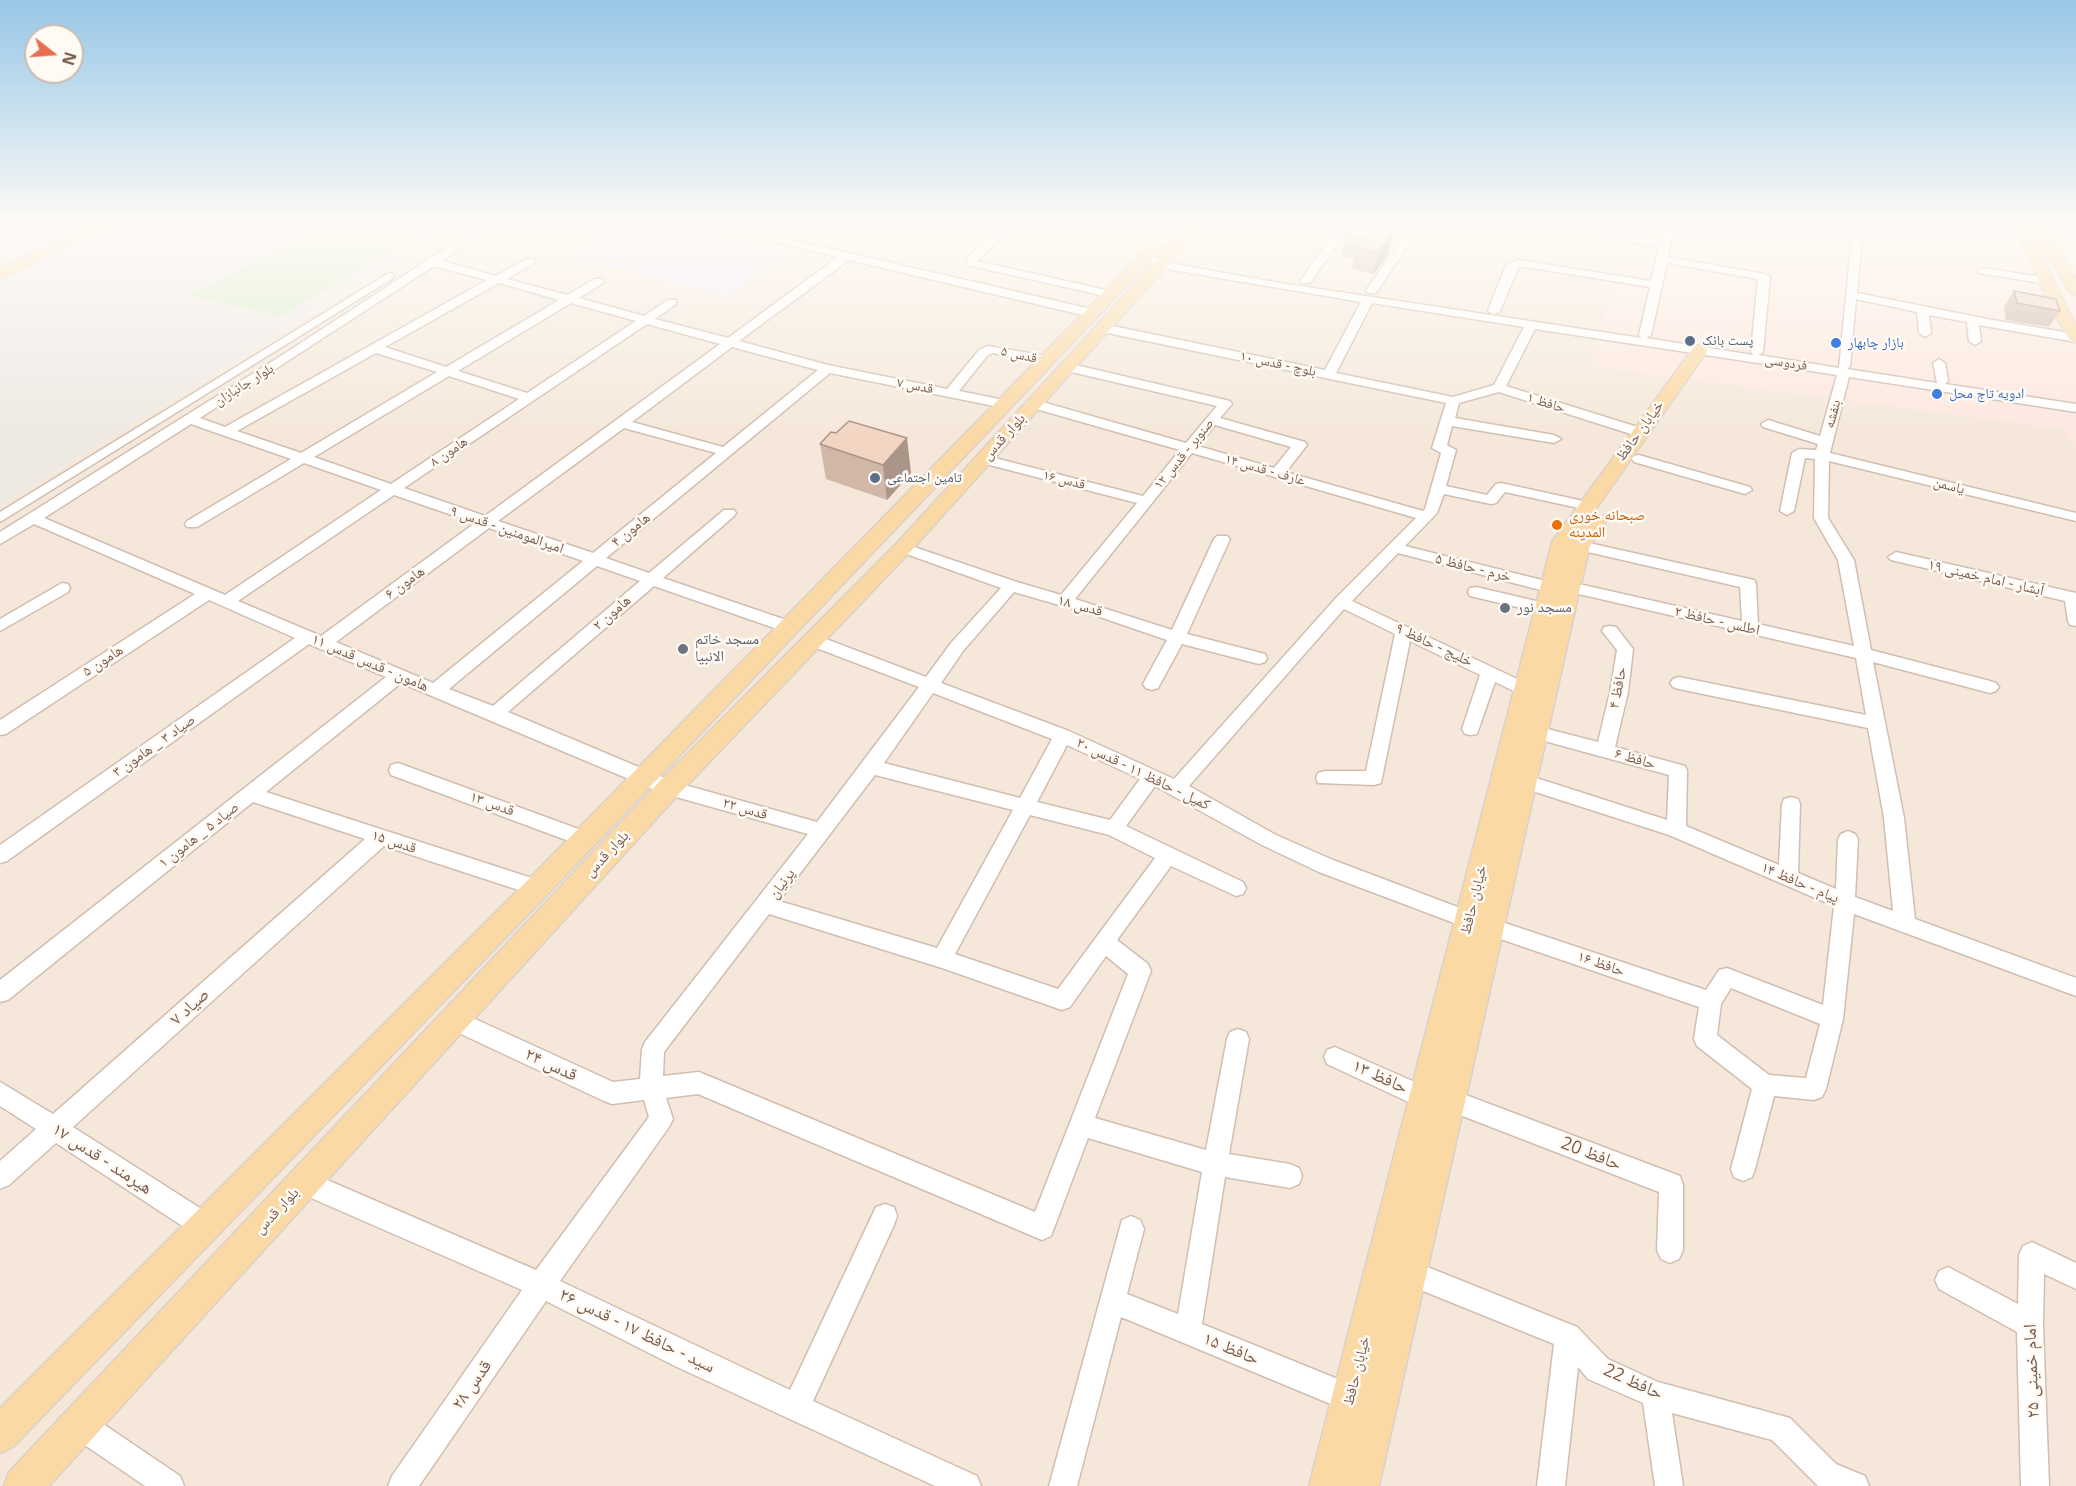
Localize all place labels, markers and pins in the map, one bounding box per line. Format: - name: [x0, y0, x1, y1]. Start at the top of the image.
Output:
- place label: پست بانک: [1702, 333, 1753, 349]
- marker: پست بانک: [1683, 334, 1697, 348]
- place label: بازار چابهار: [1848, 335, 1904, 351]
- marker: بازار چابهار: [1829, 336, 1843, 350]
- place label: ادویه تاج محل: [1949, 386, 2024, 402]
- marker: ادویه تاج محل: [1930, 387, 1944, 401]
- place label: تامین اجتماعی: [887, 470, 962, 486]
- marker: تامین اجتماعی: [868, 471, 882, 485]
- place label: صبحانه خوری المدینه: [1569, 507, 1645, 542]
- marker: صبحانه خوری المدینه: [1550, 518, 1564, 532]
- place label: مسجد نور: [1517, 599, 1572, 617]
- marker: مسجد نور: [1498, 601, 1512, 615]
- place label: مسجد خاتم الانبیا: [695, 631, 759, 666]
- marker: مسجد خاتم الانبیا: [676, 642, 690, 656]

